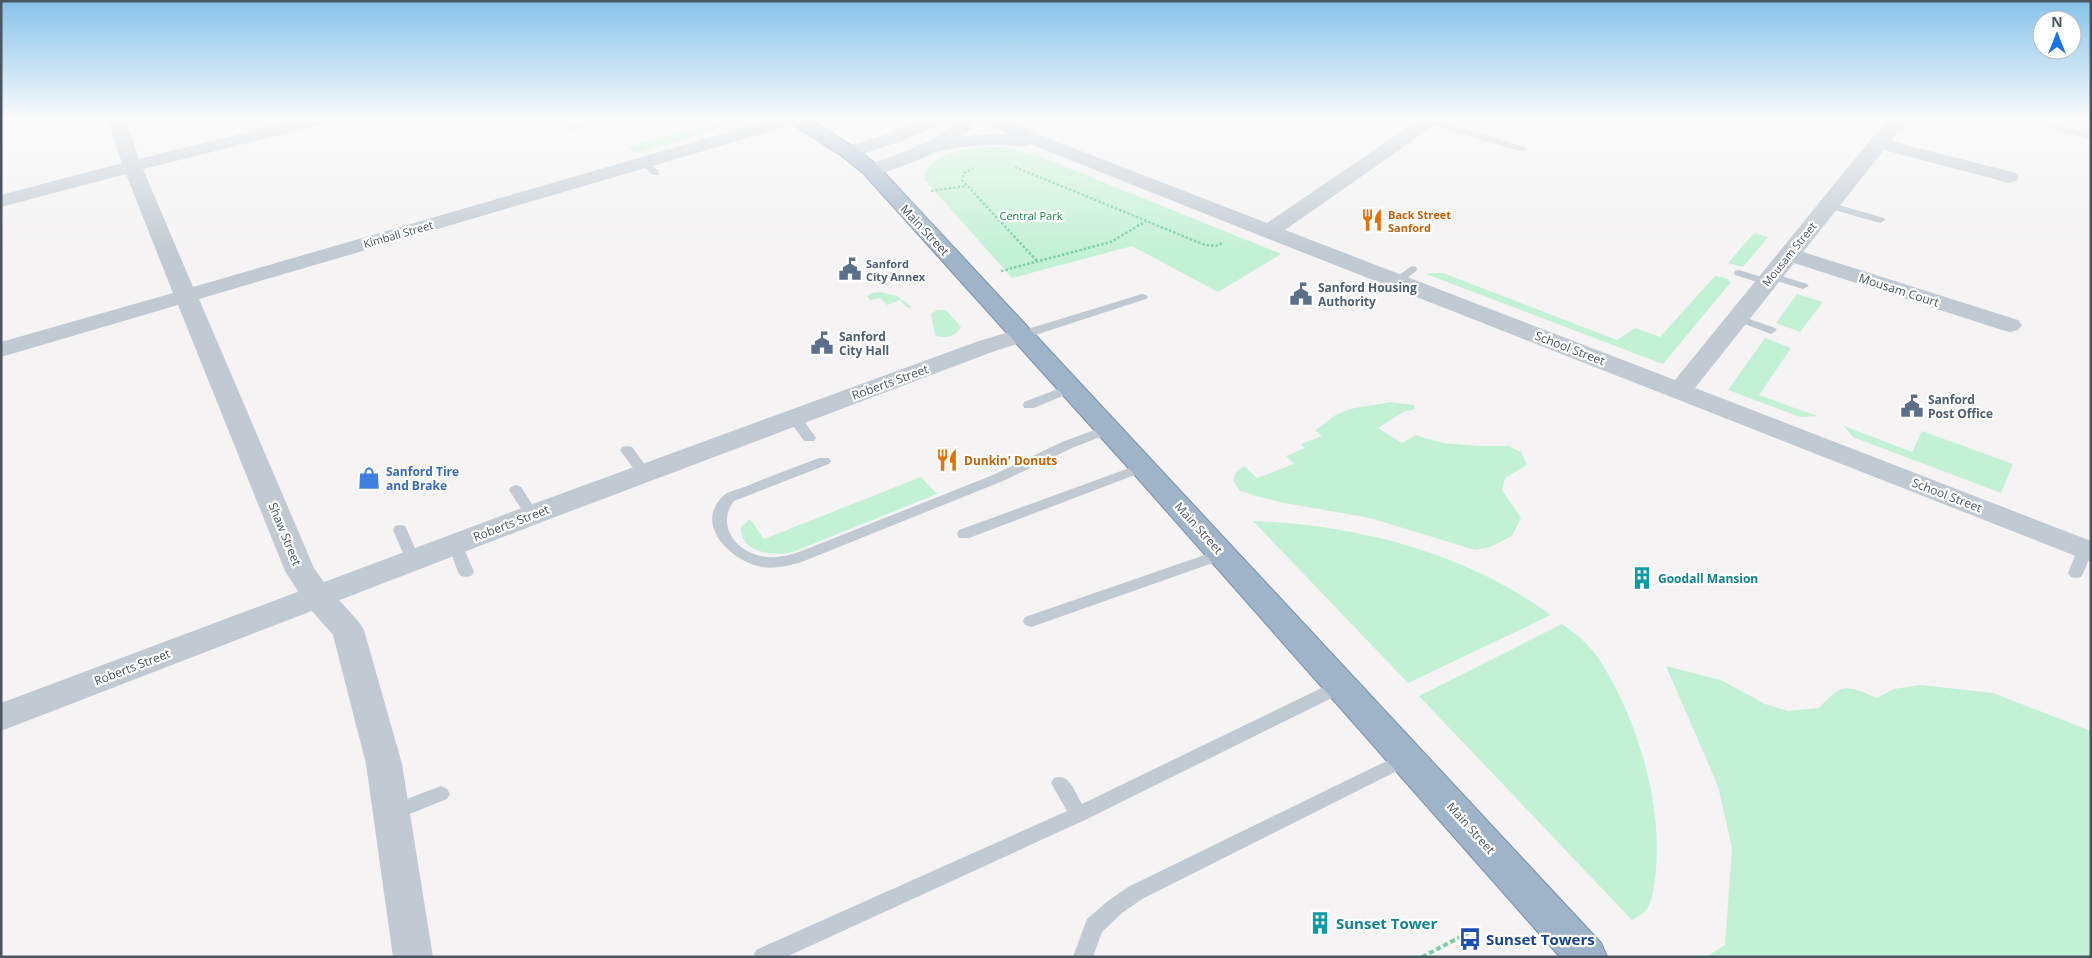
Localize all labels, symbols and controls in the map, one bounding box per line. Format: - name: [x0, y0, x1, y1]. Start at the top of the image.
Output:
- north arrow: [2032, 10, 2082, 60]
- text: N: [2051, 12, 2063, 31]
- street label: Main Street: [897, 201, 953, 259]
- restaurant icon: Back Street Sanford: [1359, 207, 1385, 233]
- place label: Back Street Sanford: [1388, 207, 1451, 235]
- park label: Central Park: [999, 208, 1063, 223]
- street label: Kimball Street: [361, 217, 435, 251]
- street label: Mousam Street: [1759, 219, 1820, 289]
- public building icon: Sanford City Annex: [837, 256, 863, 282]
- place label: Sanford City Annex: [866, 256, 926, 284]
- street label: Mousam Court: [1857, 269, 1941, 311]
- place label: Sanford Housing Authority: [1318, 279, 1417, 310]
- public building icon: Sanford Housing Authority: [1288, 281, 1314, 307]
- street label: School Street: [1533, 327, 1607, 369]
- place label: Sanford City Hall: [839, 328, 889, 359]
- public building icon: Sanford City Hall: [809, 330, 835, 356]
- street label: Roberts Street: [849, 360, 931, 404]
- place label: Sanford Post Office: [1928, 391, 1993, 422]
- public building icon: Sanford Post Office: [1899, 393, 1925, 419]
- restaurant icon: Dunkin' Donuts: [934, 447, 960, 473]
- place label: Dunkin' Donuts: [964, 452, 1057, 469]
- place label: Sanford Tire and Brake: [386, 463, 459, 494]
- shop icon: Sanford Tire and Brake: [356, 465, 382, 491]
- street label: School Street: [1910, 474, 1984, 516]
- street label: Main Street: [1171, 498, 1227, 558]
- street label: Shaw Street: [265, 500, 305, 568]
- street label: Roberts Street: [470, 501, 552, 545]
- building icon: Goodall Mansion: [1629, 565, 1655, 591]
- place label: Goodall Mansion: [1658, 570, 1758, 587]
- street label: Roberts Street: [91, 645, 173, 689]
- street label: Main Street: [1443, 798, 1499, 858]
- building icon: Sunset Tower: [1307, 910, 1333, 936]
- place label: Sunset Tower: [1336, 913, 1437, 933]
- bus stop icon: Sunset Towers: [1457, 926, 1483, 952]
- place label: Sunset Towers: [1486, 929, 1595, 949]

